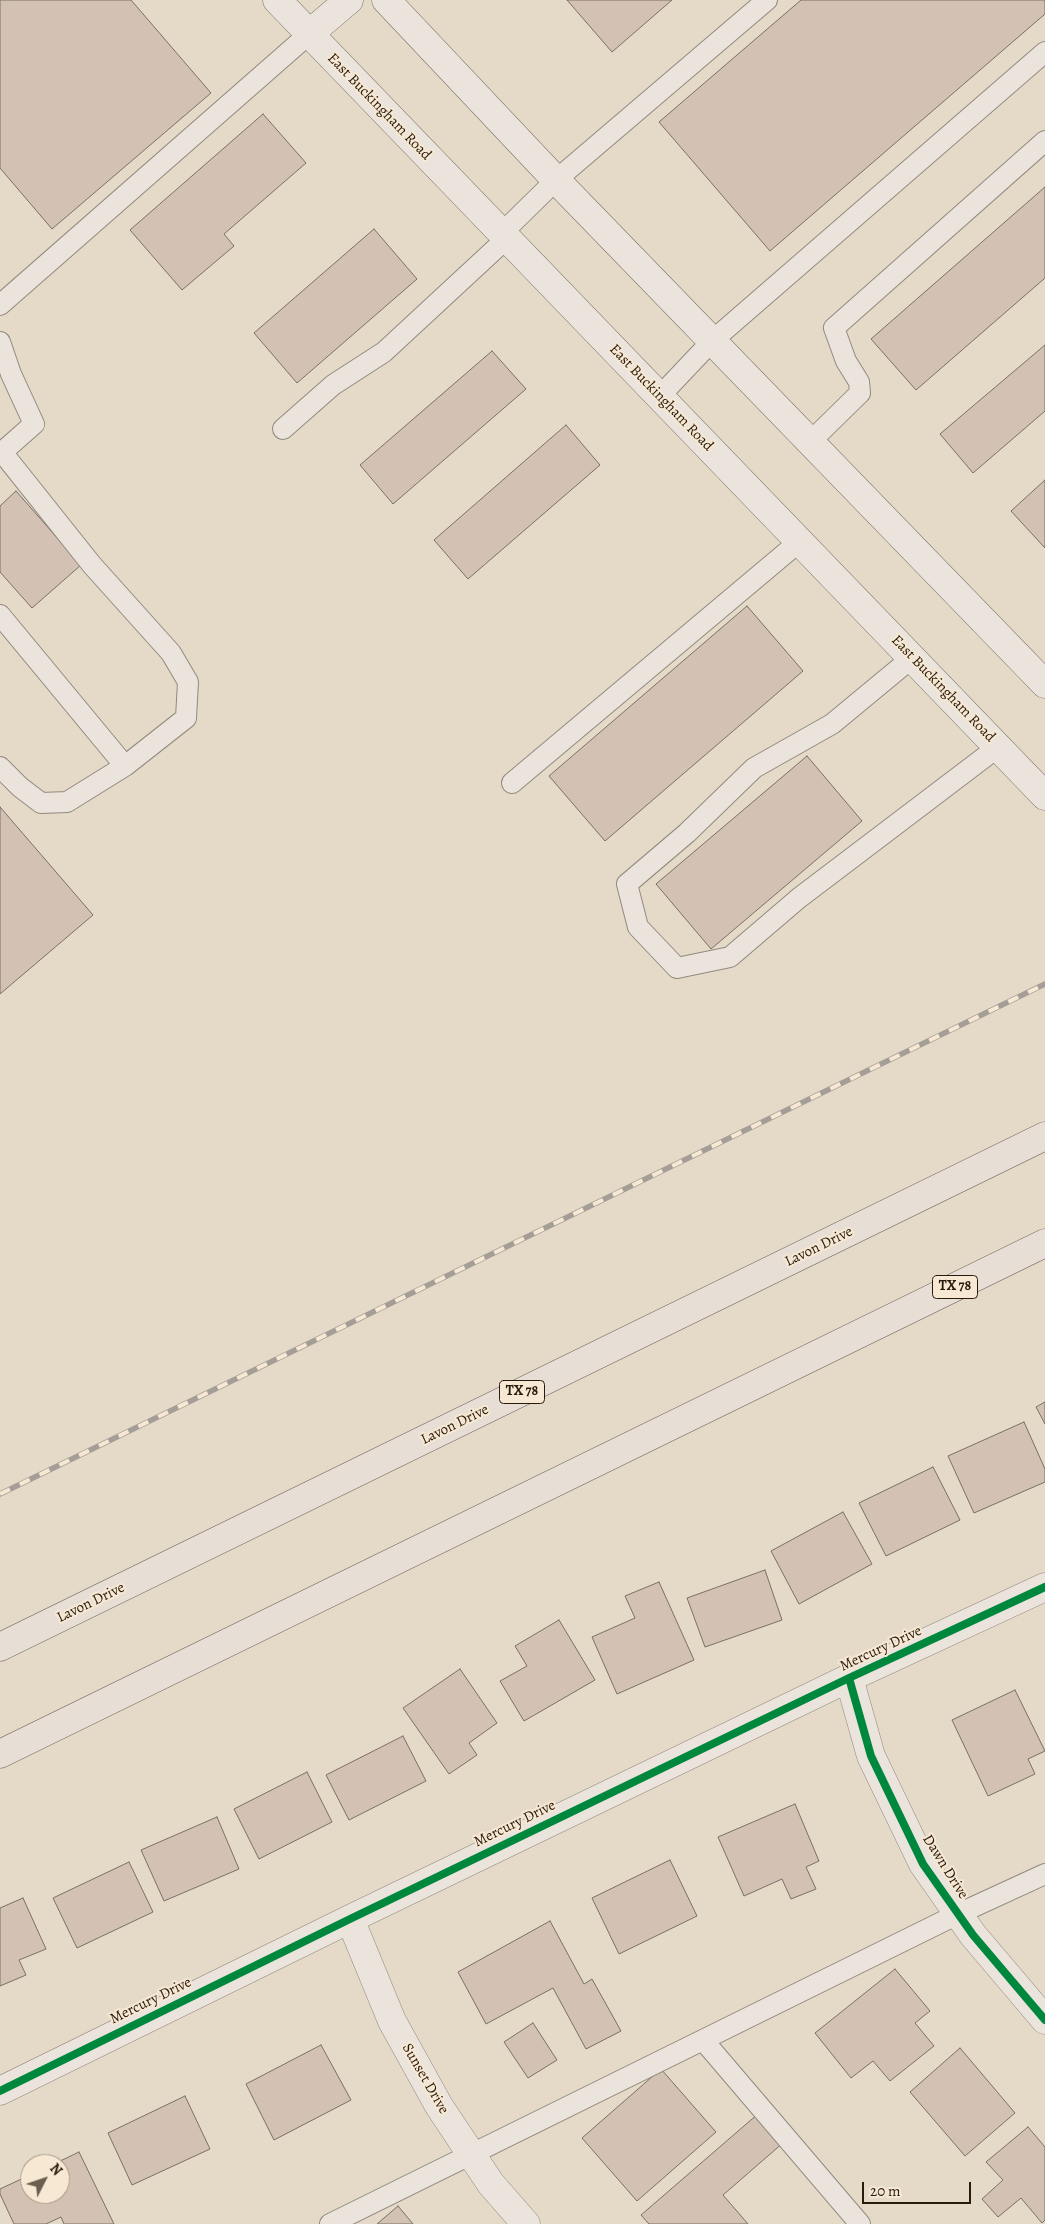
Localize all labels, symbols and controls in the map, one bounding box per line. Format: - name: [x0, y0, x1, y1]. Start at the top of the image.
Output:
- street label: East Buckingham Road: [323, 50, 435, 164]
- street label: East Buckingham Road: [605, 341, 717, 455]
- street label: East Buckingham Road: [887, 632, 999, 746]
- street label: Lavon Drive: [782, 1223, 856, 1271]
- road number: TX 78: [932, 1275, 978, 1298]
- road number: TX 78: [500, 1380, 544, 1404]
- street label: Lavon Drive: [418, 1401, 492, 1449]
- street label: Lavon Drive: [54, 1579, 128, 1627]
- street label: Mercury Drive: [837, 1622, 925, 1676]
- street label: Mercury Drive: [471, 1797, 559, 1851]
- street label: Dawn Drive: [918, 1831, 972, 1903]
- street label: Mercury Drive: [107, 1974, 195, 2028]
- street label: Sunset Drive: [398, 2040, 452, 2118]
- north arrow: [20, 2154, 70, 2204]
- text: N: [45, 2159, 66, 2180]
- scale bar: [865, 2172, 974, 2204]
- text: 20 m: [870, 2181, 901, 2201]

